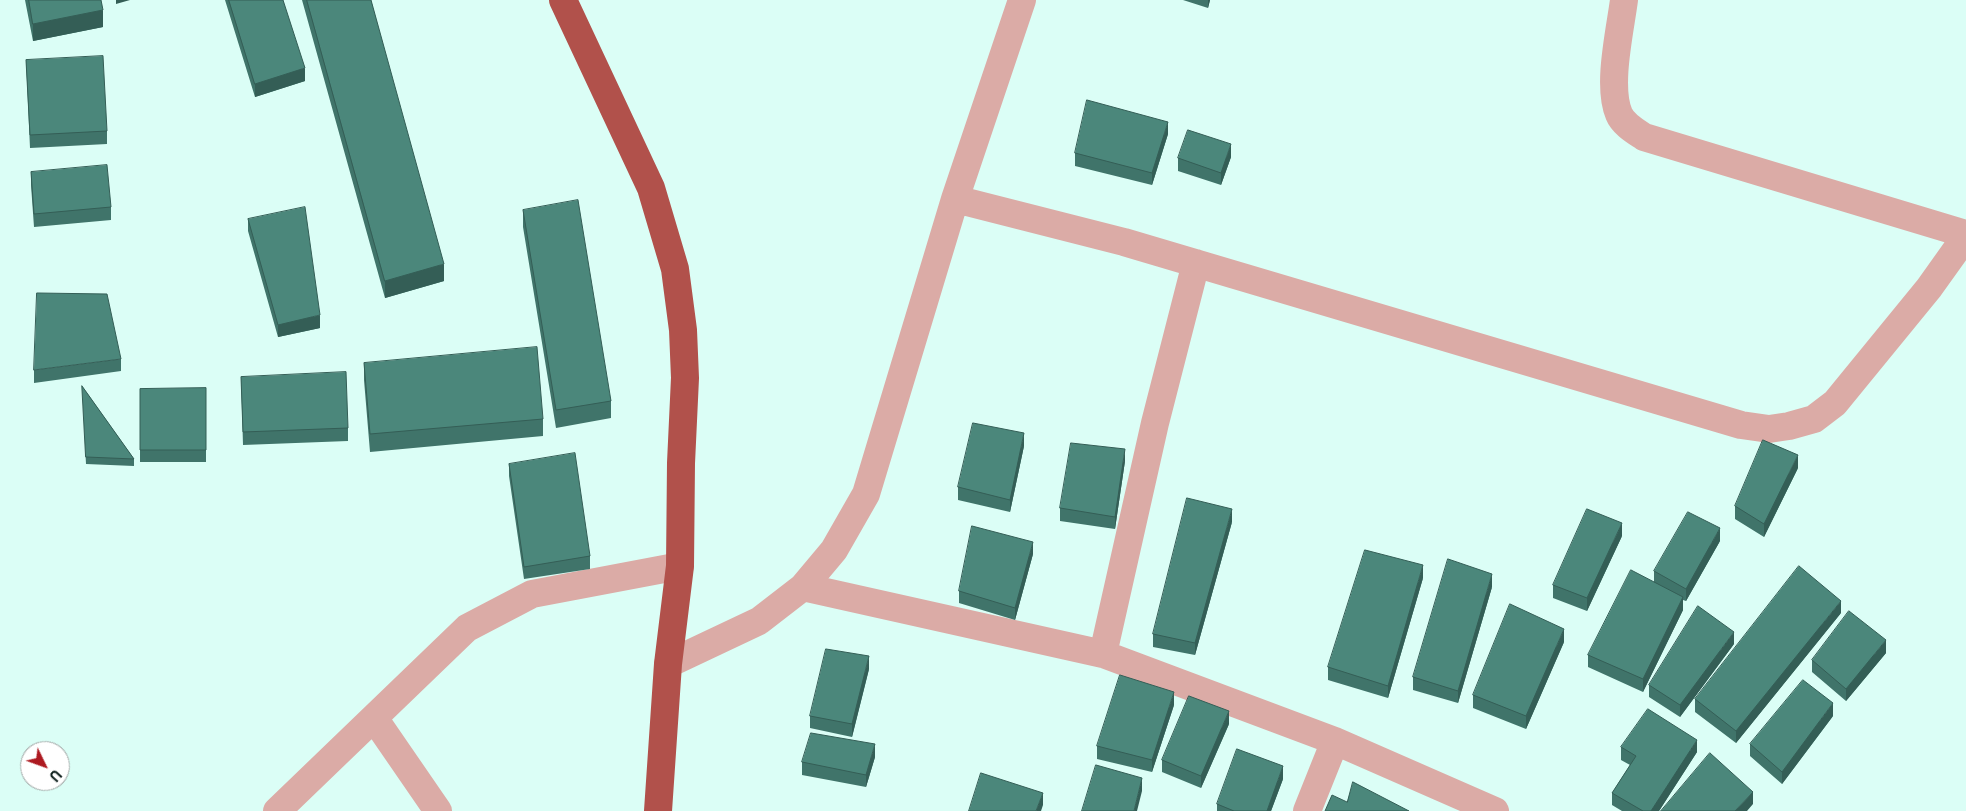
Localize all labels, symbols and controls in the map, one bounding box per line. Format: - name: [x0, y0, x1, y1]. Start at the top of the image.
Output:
- north arrow: [20, 741, 70, 791]
- text: U: [46, 766, 65, 784]

